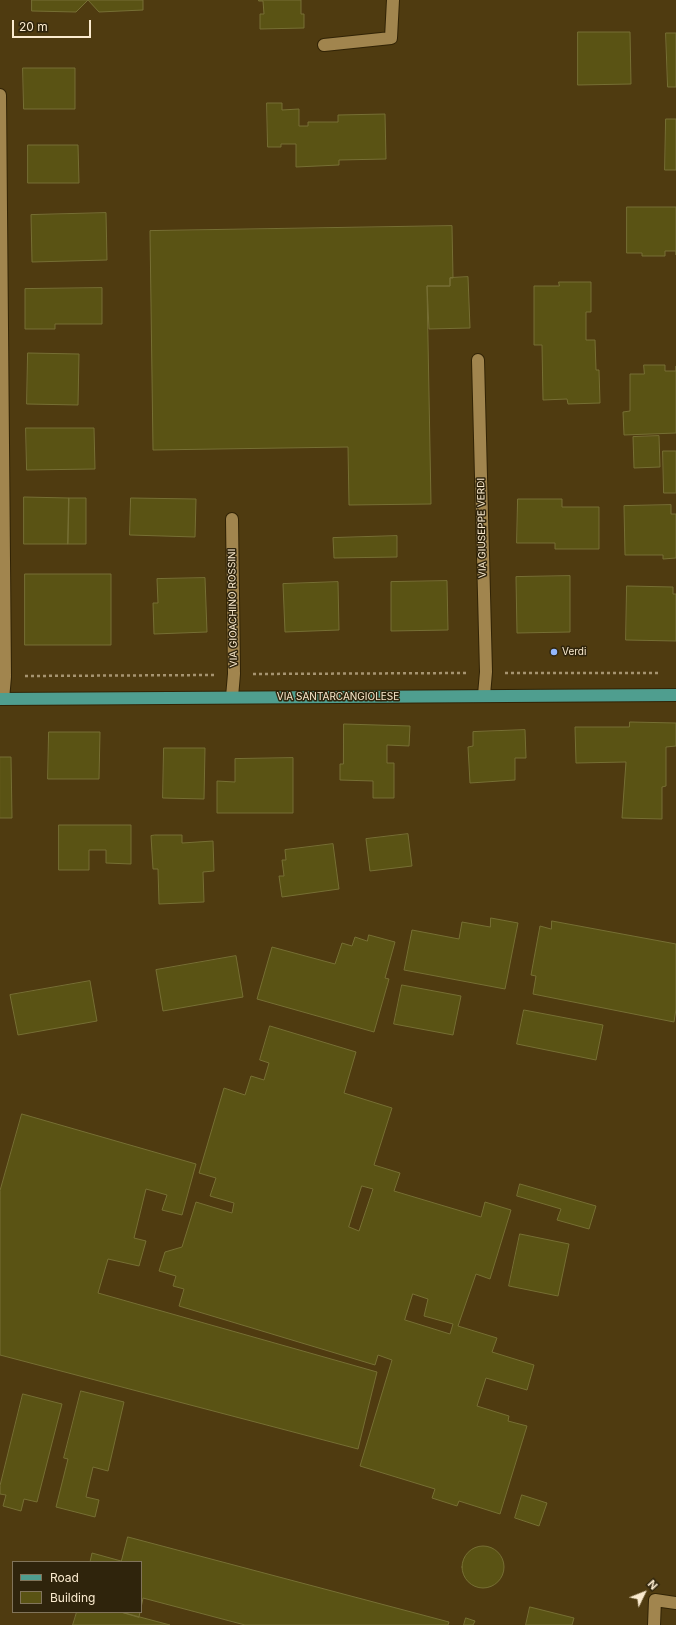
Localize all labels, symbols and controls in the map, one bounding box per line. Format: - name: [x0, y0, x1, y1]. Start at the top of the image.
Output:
- scale bar: [14, 12, 93, 38]
- text: 20 m: [19, 19, 48, 34]
- street label: VIA GIUSEPPE VERDI: [475, 478, 489, 578]
- street label: VIA GIOACHINO ROSSINI: [226, 549, 240, 667]
- place label: Verdi: [562, 646, 586, 658]
- marker: Verdi: [549, 647, 559, 657]
- street label: VIA SANTARCANGIOLESE: [277, 691, 399, 703]
- legend: [12, 1561, 142, 1613]
- text: Road: [50, 1570, 79, 1585]
- north arrow: [624, 1573, 664, 1613]
- text: N: [645, 1577, 661, 1593]
- text: Building: [50, 1590, 95, 1605]

